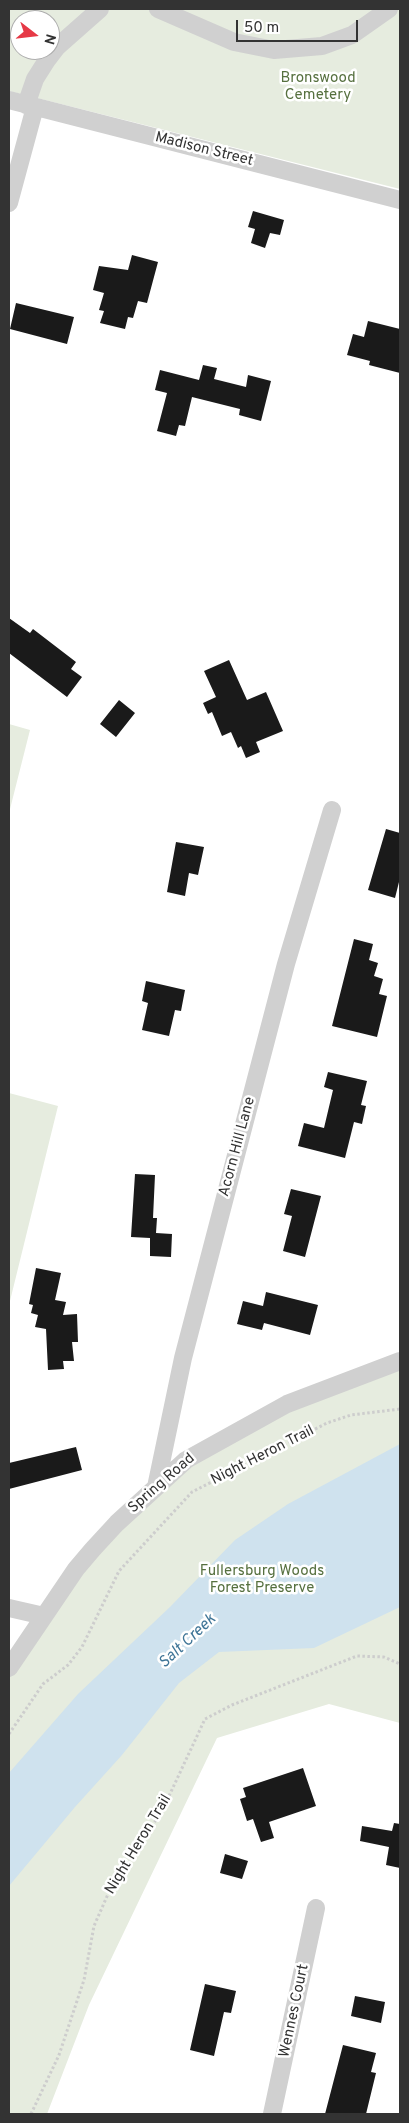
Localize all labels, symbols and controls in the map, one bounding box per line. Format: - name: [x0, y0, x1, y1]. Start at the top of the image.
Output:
- north arrow: [10, 10, 60, 60]
- scale bar: [239, 10, 362, 42]
- text: 50 m: [244, 19, 279, 38]
- text: N: [39, 32, 58, 46]
- park label: Bronswood Cemetery: [280, 70, 356, 105]
- street label: Madison Street: [153, 129, 255, 171]
- street label: Acorn Hill Lane: [216, 1095, 260, 1199]
- street label: Night Heron Trail: [208, 1422, 318, 1490]
- street label: Spring Road: [125, 1450, 199, 1518]
- park label: Fullersburg Woods Forest Preserve: [200, 1563, 324, 1598]
- water label: Salt Creek: [155, 1611, 221, 1673]
- street label: Night Heron Trail: [102, 1792, 176, 1898]
- street label: Wennes Court: [276, 1963, 314, 2059]

